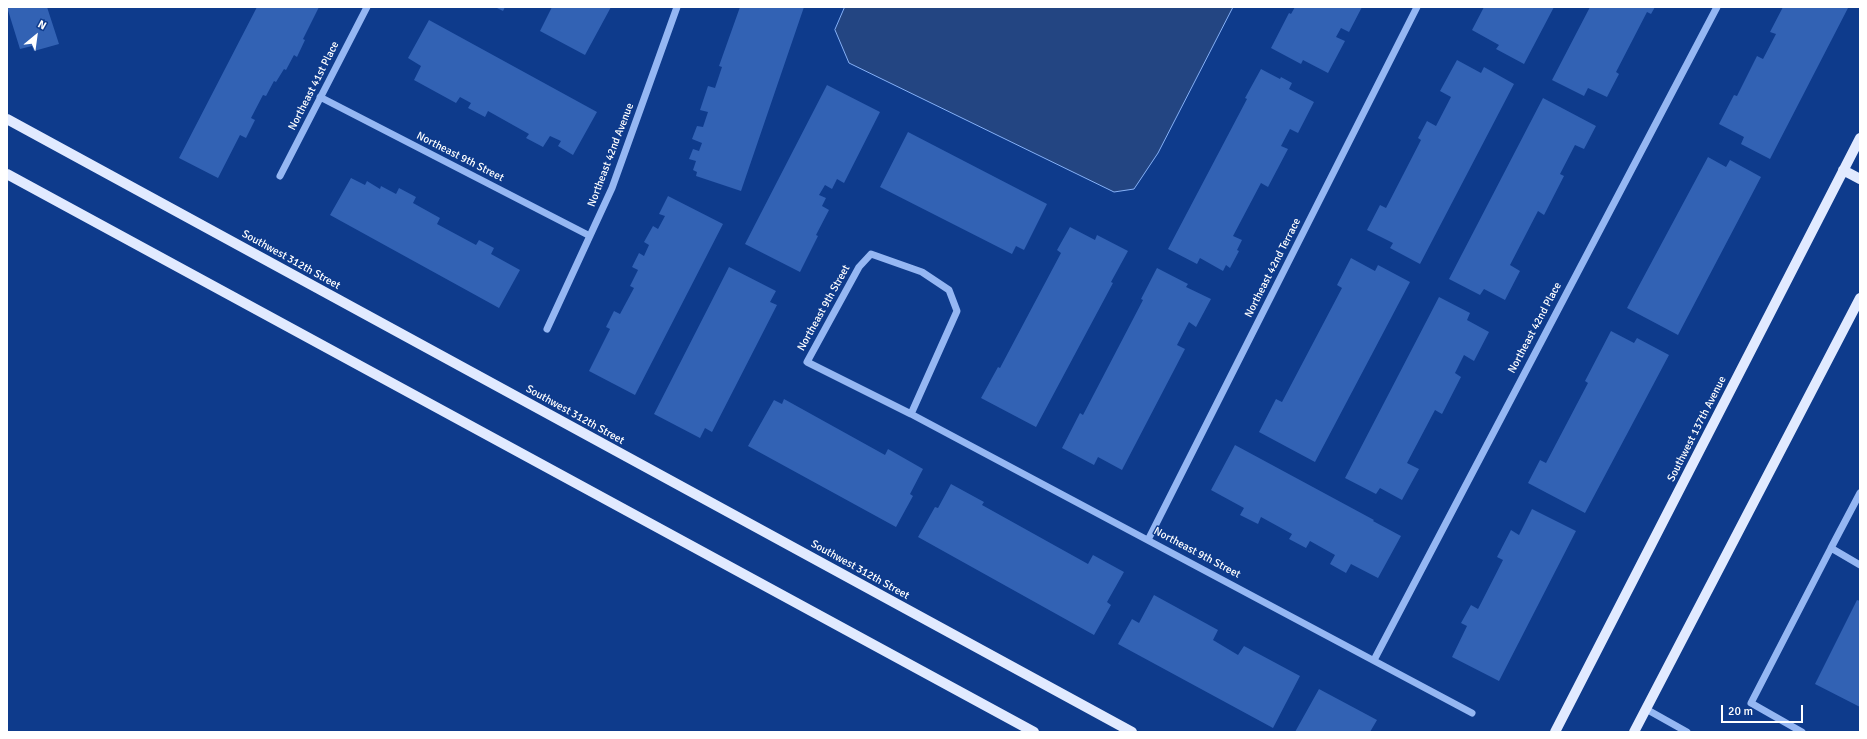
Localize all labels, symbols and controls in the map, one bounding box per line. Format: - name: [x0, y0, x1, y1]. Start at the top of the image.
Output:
- north arrow: [16, 16, 56, 56]
- text: N: [36, 18, 49, 33]
- street label: Northeast 41st Place: [286, 39, 342, 133]
- street label: Northeast 42nd Avenue: [585, 101, 637, 209]
- street label: Northeast 9th Street: [414, 129, 506, 185]
- street label: Northeast 42nd Terrace: [1242, 216, 1304, 320]
- street label: Southwest 312th Street: [239, 227, 343, 293]
- street label: Northeast 9th Street: [795, 263, 853, 353]
- street label: Northeast 42nd Place: [1505, 280, 1565, 376]
- street label: Southwest 137th Avenue: [1665, 374, 1729, 484]
- street label: Southwest 312th Street: [523, 382, 627, 448]
- street label: Northeast 9th Street: [1151, 525, 1243, 581]
- street label: Southwest 312th Street: [808, 537, 912, 603]
- scale bar: [1723, 697, 1805, 723]
- text: 20 m: [1728, 704, 1753, 719]

